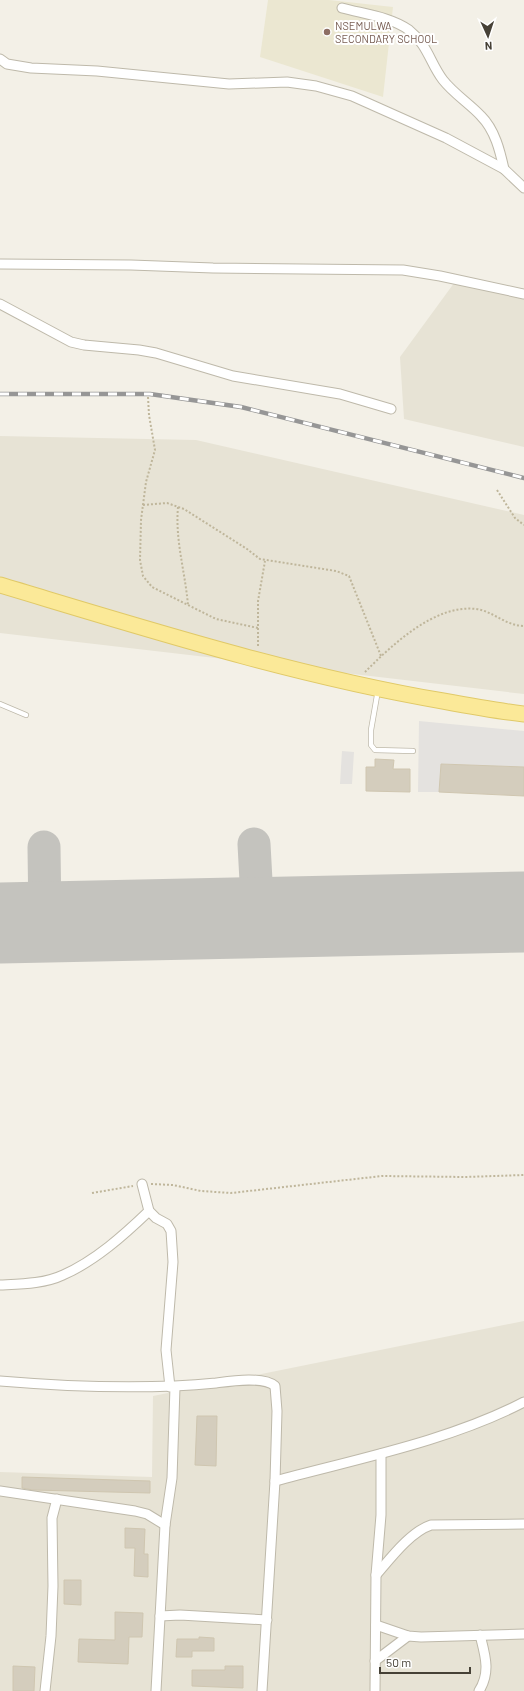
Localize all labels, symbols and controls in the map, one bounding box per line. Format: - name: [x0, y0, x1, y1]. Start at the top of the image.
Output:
- north arrow: [468, 16, 508, 56]
- place label: NSEMULWA SECONDARY SCHOOL: [335, 19, 437, 45]
- marker: NSEMULWA SECONDARY SCHOOL: [322, 27, 332, 37]
- text: N: [485, 40, 493, 53]
- scale bar: [380, 1649, 470, 1675]
- text: 50 m: [386, 1655, 411, 1669]

